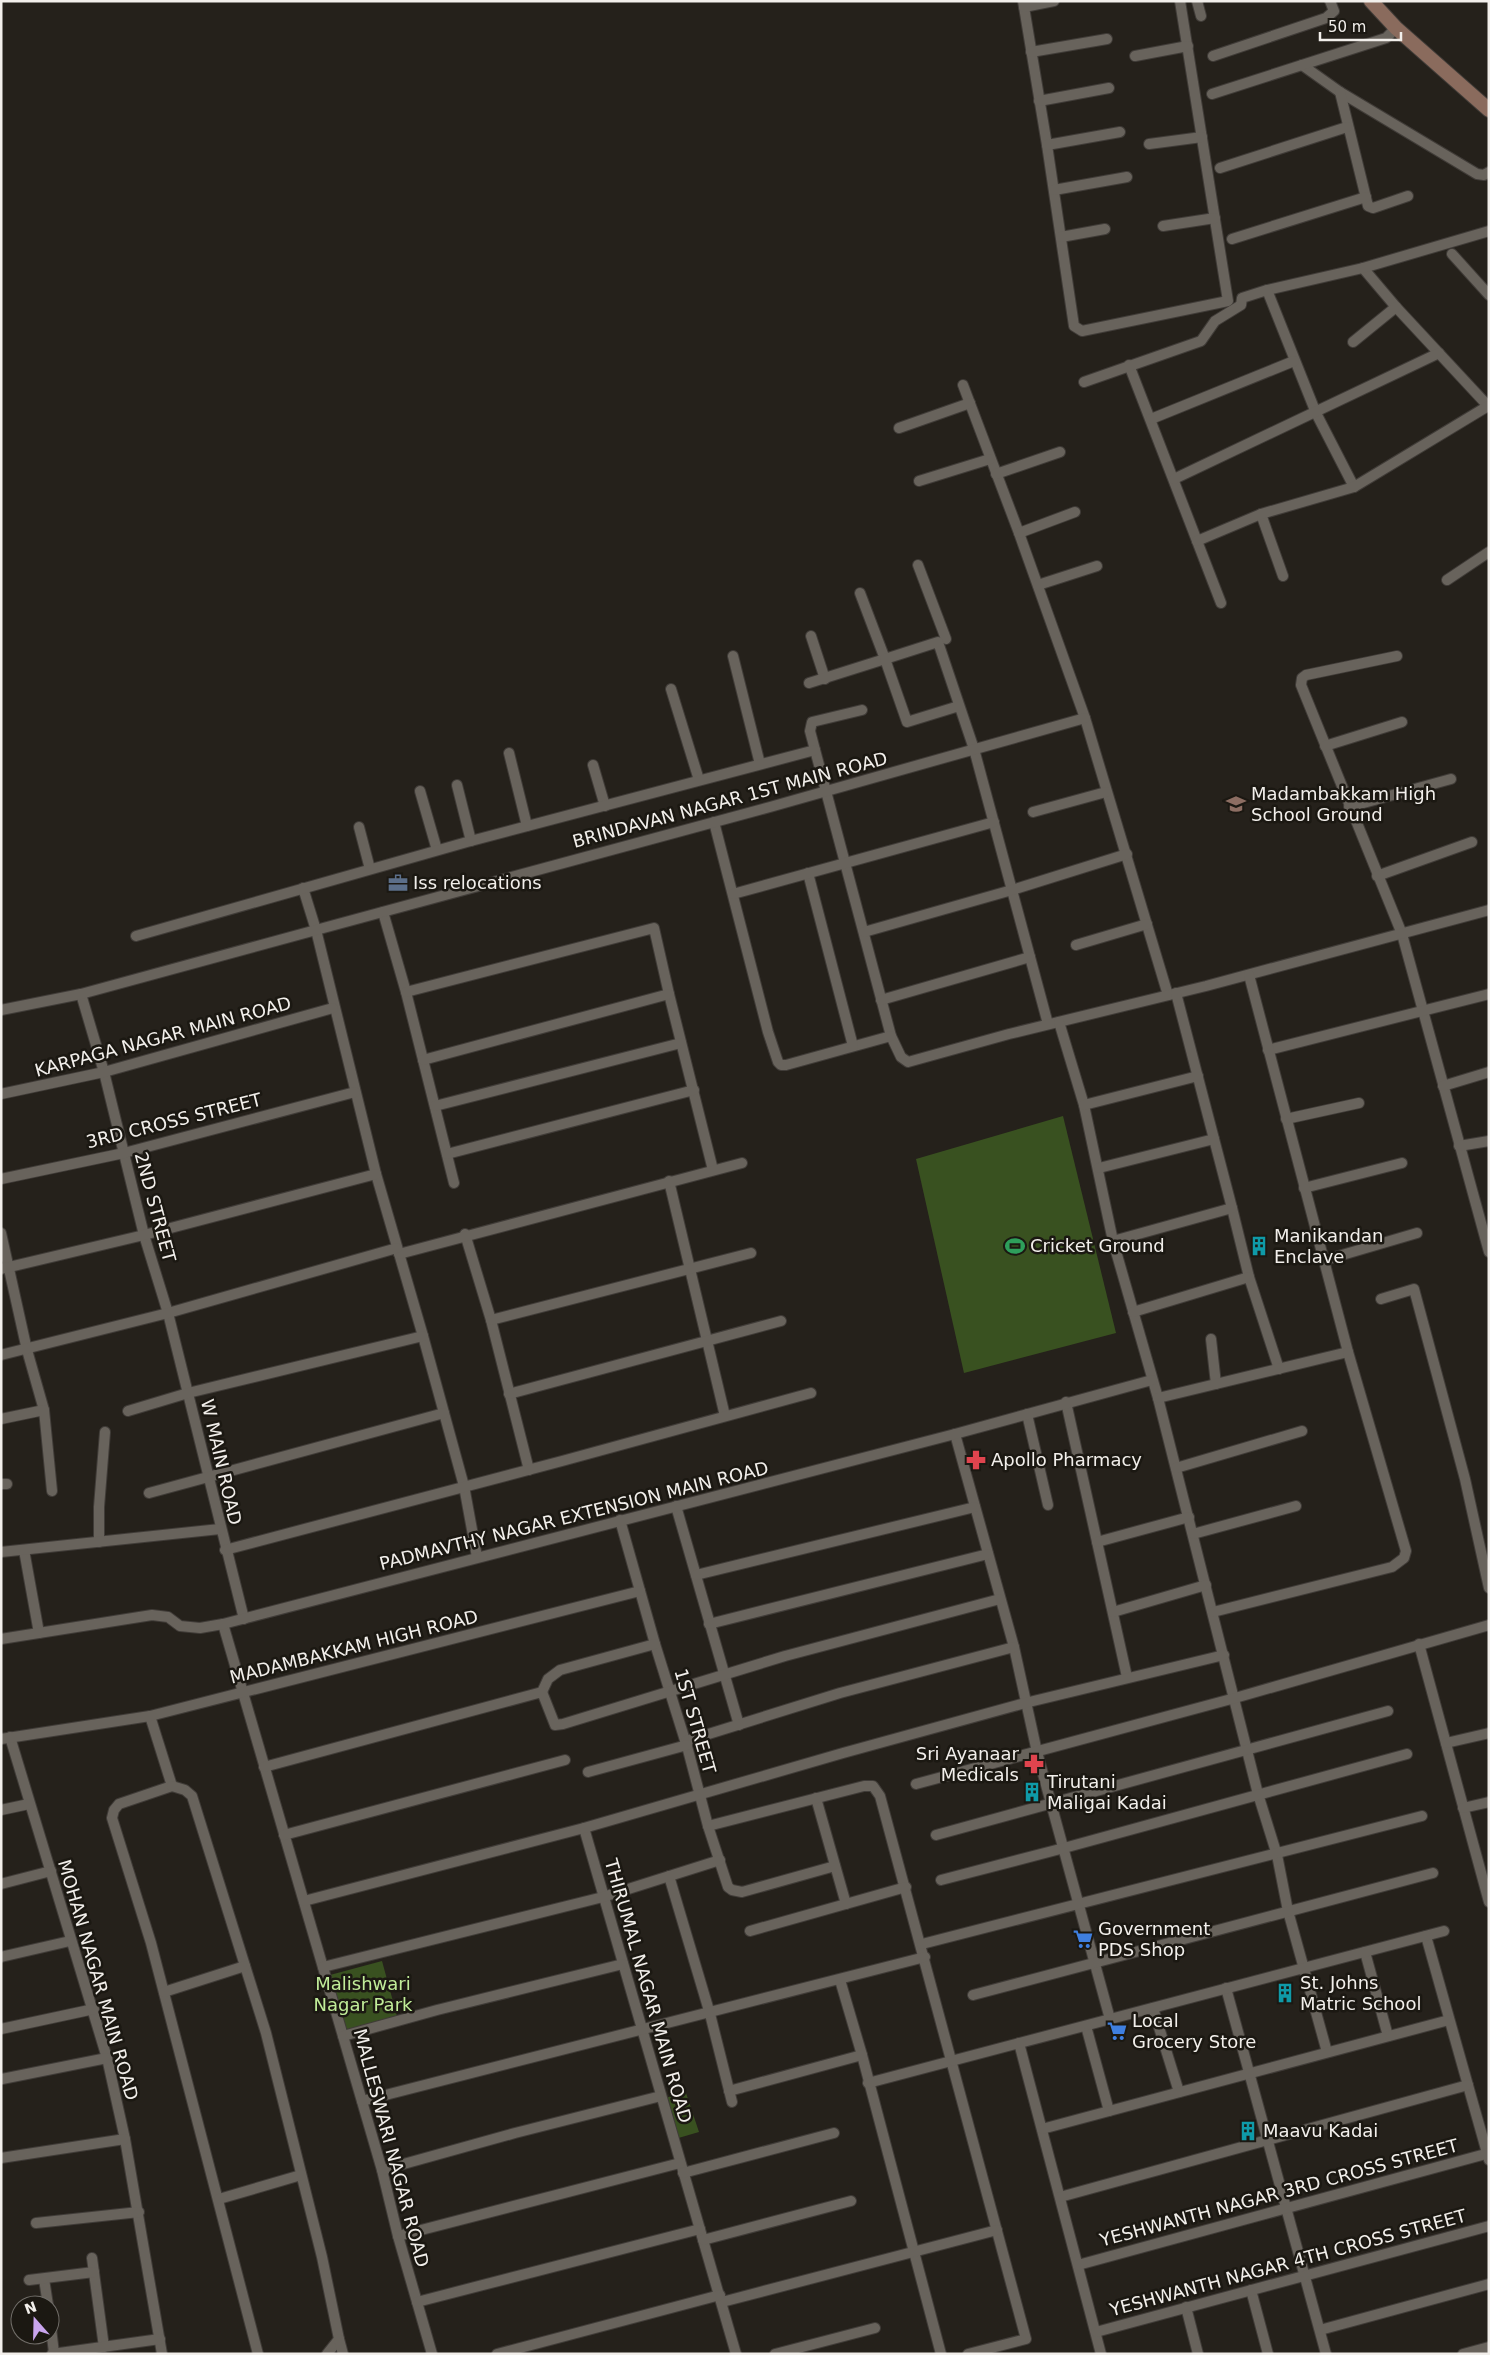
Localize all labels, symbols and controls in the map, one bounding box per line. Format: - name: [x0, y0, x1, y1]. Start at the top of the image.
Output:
- scale bar: [1320, 10, 1401, 42]
- text: 50 m: [1328, 18, 1366, 36]
- street label: BRINDAVAN NAGAR 1ST MAIN ROAD: [570, 747, 890, 852]
- place label: Madambakkam High School Ground: [1251, 783, 1436, 825]
- school or university icon: Madambakkam High School Ground: [1225, 793, 1247, 815]
- office icon: Iss relocations: [387, 872, 409, 894]
- place label: Iss relocations: [413, 872, 542, 893]
- street label: KARPAGA NAGAR MAIN ROAD: [32, 992, 293, 1081]
- street label: 3RD CROSS STREET: [84, 1088, 265, 1152]
- street label: 2ND STREET: [131, 1149, 181, 1265]
- place label: Manikandan Enclave: [1274, 1225, 1383, 1267]
- sports icon: Cricket Ground: [1004, 1235, 1026, 1257]
- place label: Cricket Ground: [1030, 1235, 1165, 1256]
- building icon: Manikandan Enclave: [1248, 1235, 1270, 1257]
- street label: W MAIN ROAD: [197, 1397, 246, 1527]
- pharmacy icon: Apollo Pharmacy: [965, 1449, 987, 1471]
- place label: Apollo Pharmacy: [991, 1449, 1142, 1470]
- street label: PADMAVTHY NAGAR EXTENSION MAIN ROAD: [377, 1457, 771, 1574]
- street label: MADAMBAKKAM HIGH ROAD: [227, 1605, 480, 1688]
- street label: 1ST STREET: [670, 1666, 721, 1777]
- place label: Sri Ayanaar Medicals: [916, 1743, 1020, 1785]
- pharmacy icon: Sri Ayanaar Medicals: [1023, 1753, 1045, 1775]
- place label: Tirutani Maligai Kadai: [1046, 1771, 1167, 1813]
- building icon: Tirutani Maligai Kadai: [1021, 1781, 1043, 1803]
- street label: THIRUMAL NAGAR MAIN ROAD: [600, 1855, 696, 2125]
- street label: MOHAN NAGAR MAIN ROAD: [54, 1857, 143, 2103]
- place label: Government PDS Shop: [1098, 1918, 1210, 1960]
- supermarket icon: Government PDS Shop: [1072, 1928, 1094, 1950]
- place label: St. Johns Matric School: [1300, 1972, 1421, 2014]
- park label: Malishwari Nagar Park: [314, 1973, 413, 2015]
- building icon: St. Johns Matric School: [1274, 1982, 1296, 2004]
- place label: Local Grocery Store: [1132, 2010, 1256, 2052]
- supermarket icon: Local Grocery Store: [1106, 2020, 1128, 2042]
- street label: MALLESWARI NAGAR ROAD: [350, 2026, 433, 2269]
- building icon: Maavu Kadai: [1237, 2120, 1259, 2142]
- place label: Maavu Kadai: [1263, 2120, 1378, 2141]
- street label: YESHWANTH NAGAR 3RD CROSS STREET: [1096, 2134, 1461, 2251]
- street label: YESHWANTH NAGAR 4TH CROSS STREET: [1106, 2204, 1469, 2321]
- north arrow: [10, 2295, 60, 2345]
- text: N: [22, 2298, 39, 2317]

